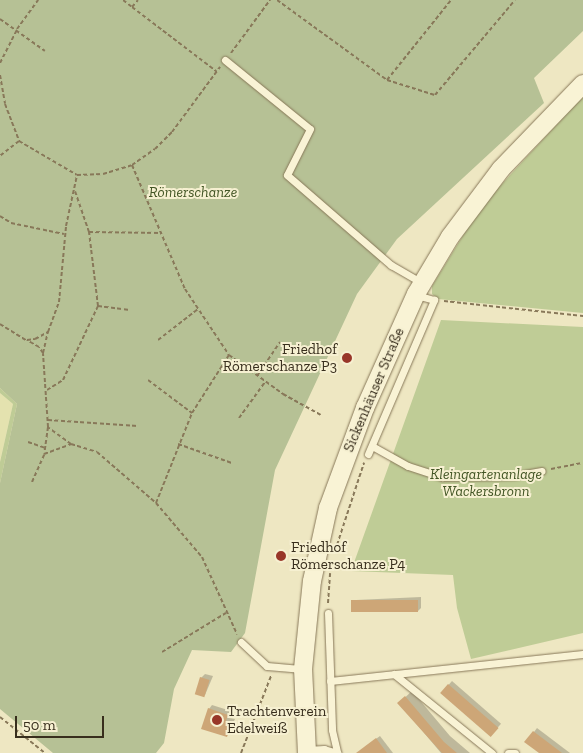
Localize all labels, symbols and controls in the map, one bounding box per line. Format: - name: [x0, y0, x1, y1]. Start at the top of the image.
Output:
- park label: Römerschanze: [149, 184, 237, 202]
- street label: Sickenhäuser Straße: [340, 325, 408, 455]
- place label: Friedhof Römerschanze P3: [223, 340, 337, 375]
- marker: Friedhof Römerschanze P3: [341, 352, 353, 364]
- park label: Kleingartenanlage Wackersbronn: [430, 465, 542, 500]
- place label: Friedhof Römerschanze P4: [291, 538, 405, 573]
- marker: Friedhof Römerschanze P4: [275, 550, 287, 562]
- place label: Trachtenverein Edelweiß: [227, 702, 326, 737]
- scale bar: [18, 706, 106, 738]
- marker: Trachtenverein Edelweiß: [211, 714, 223, 726]
- text: 50 m: [23, 716, 56, 734]

